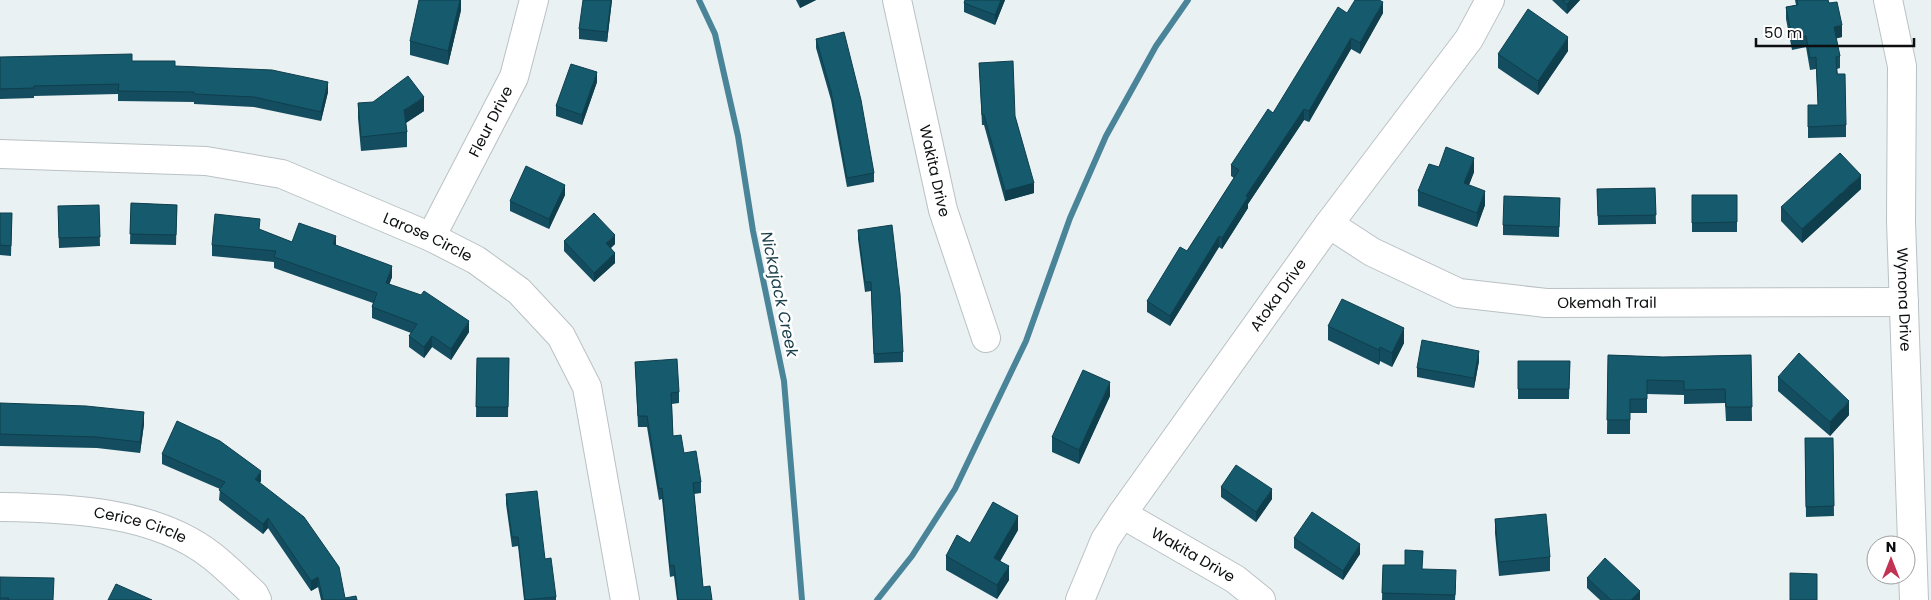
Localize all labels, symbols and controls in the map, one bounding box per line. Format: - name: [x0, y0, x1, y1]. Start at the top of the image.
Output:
- scale bar: [1756, 15, 1914, 47]
- text: 50 m: [1764, 22, 1802, 43]
- street label: Fleur Drive: [463, 82, 518, 161]
- street label: Wakita Drive: [915, 123, 956, 220]
- street label: Larose Circle: [380, 207, 476, 266]
- water label: Nickajack Creek: [755, 229, 804, 360]
- street label: Wynona Drive: [1892, 247, 1916, 352]
- street label: Atoka Drive: [1245, 254, 1311, 335]
- street label: Okemah Trail: [1557, 292, 1657, 313]
- street label: Cerice Circle: [93, 502, 190, 548]
- street label: Wakita Drive: [1148, 522, 1239, 587]
- north arrow: [1866, 535, 1916, 585]
- text: N: [1886, 537, 1896, 557]

